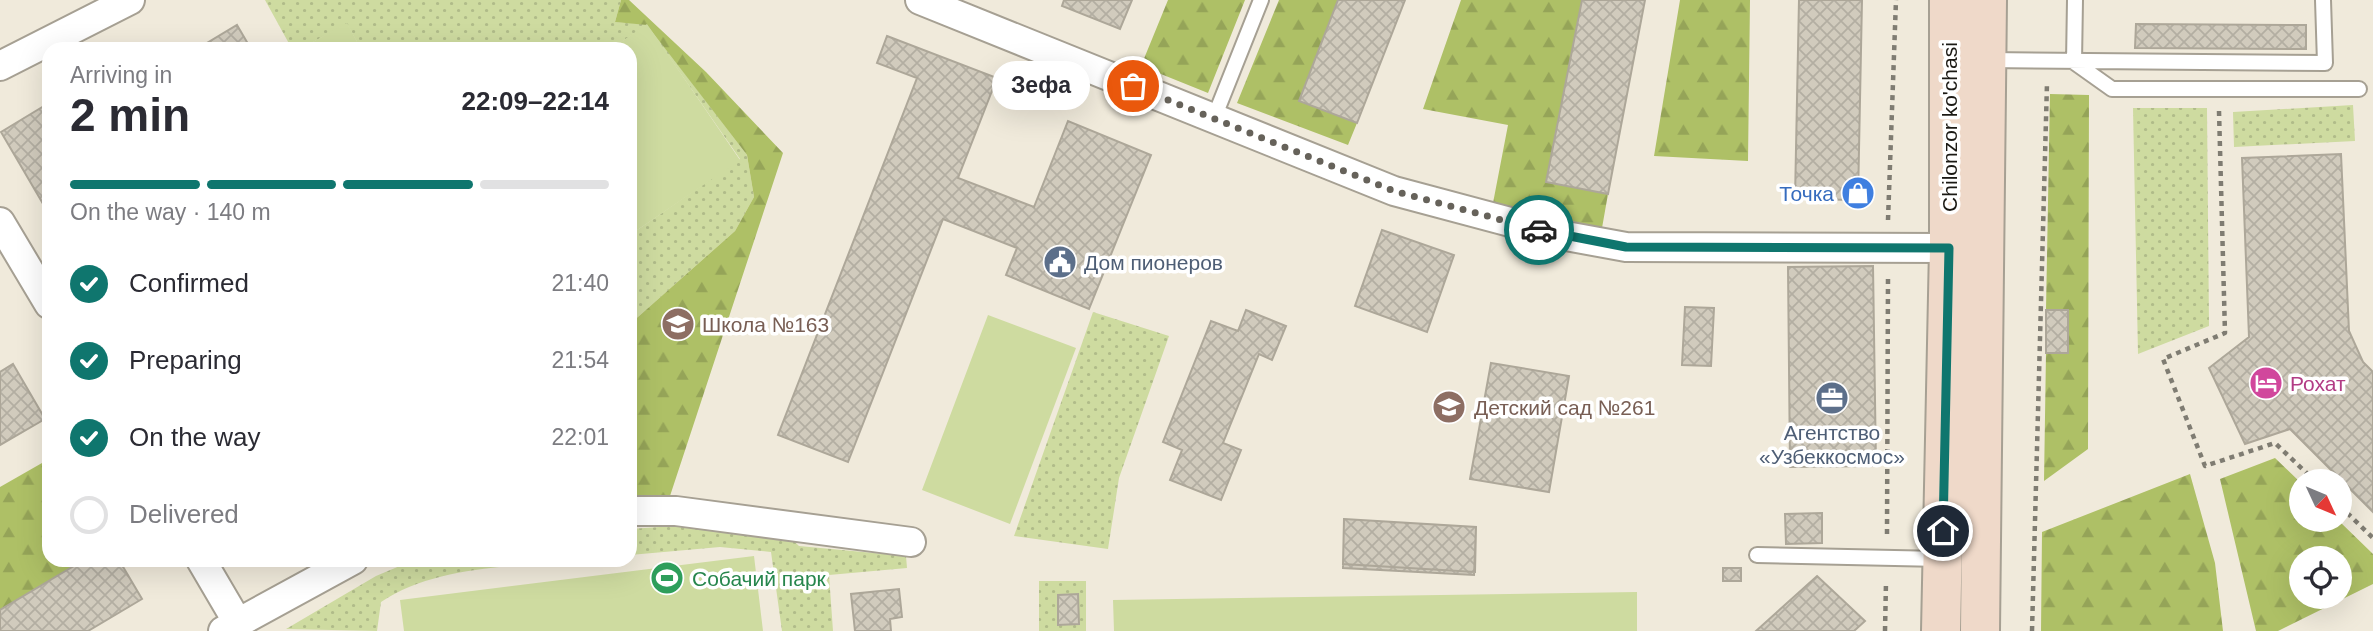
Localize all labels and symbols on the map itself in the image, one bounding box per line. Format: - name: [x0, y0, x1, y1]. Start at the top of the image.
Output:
- street label: Chilonzor ko'chasi: [1938, 42, 1961, 212]
- pin: [1103, 56, 1163, 116]
- callout: Зефа: [993, 62, 1091, 110]
- shop icon: Точка: [1839, 174, 1877, 212]
- place label: Точка: [1779, 182, 1834, 205]
- courier: [1504, 195, 1574, 265]
- public building icon: Дом пионеров: [1041, 243, 1079, 281]
- place label: Дом пионеров: [1084, 251, 1223, 274]
- school or university icon: Школа №163: [659, 305, 697, 343]
- place label: Школа №163: [702, 313, 829, 336]
- hotel icon: Рохат: [2247, 364, 2285, 402]
- place label: Рохат: [2290, 372, 2346, 395]
- office icon: Агентство «Узбеккосмос»: [1813, 379, 1851, 417]
- school or university icon: Детский сад №261: [1430, 388, 1468, 426]
- place label: Детский сад №261: [1474, 396, 1655, 419]
- place label: Агентство «Узбеккосмос»: [1759, 421, 1905, 468]
- north arrow: [2289, 469, 2352, 532]
- pin: [1913, 501, 1973, 561]
- sports icon: Собачий парк: [648, 559, 686, 597]
- place label: Собачий парк: [692, 567, 827, 590]

